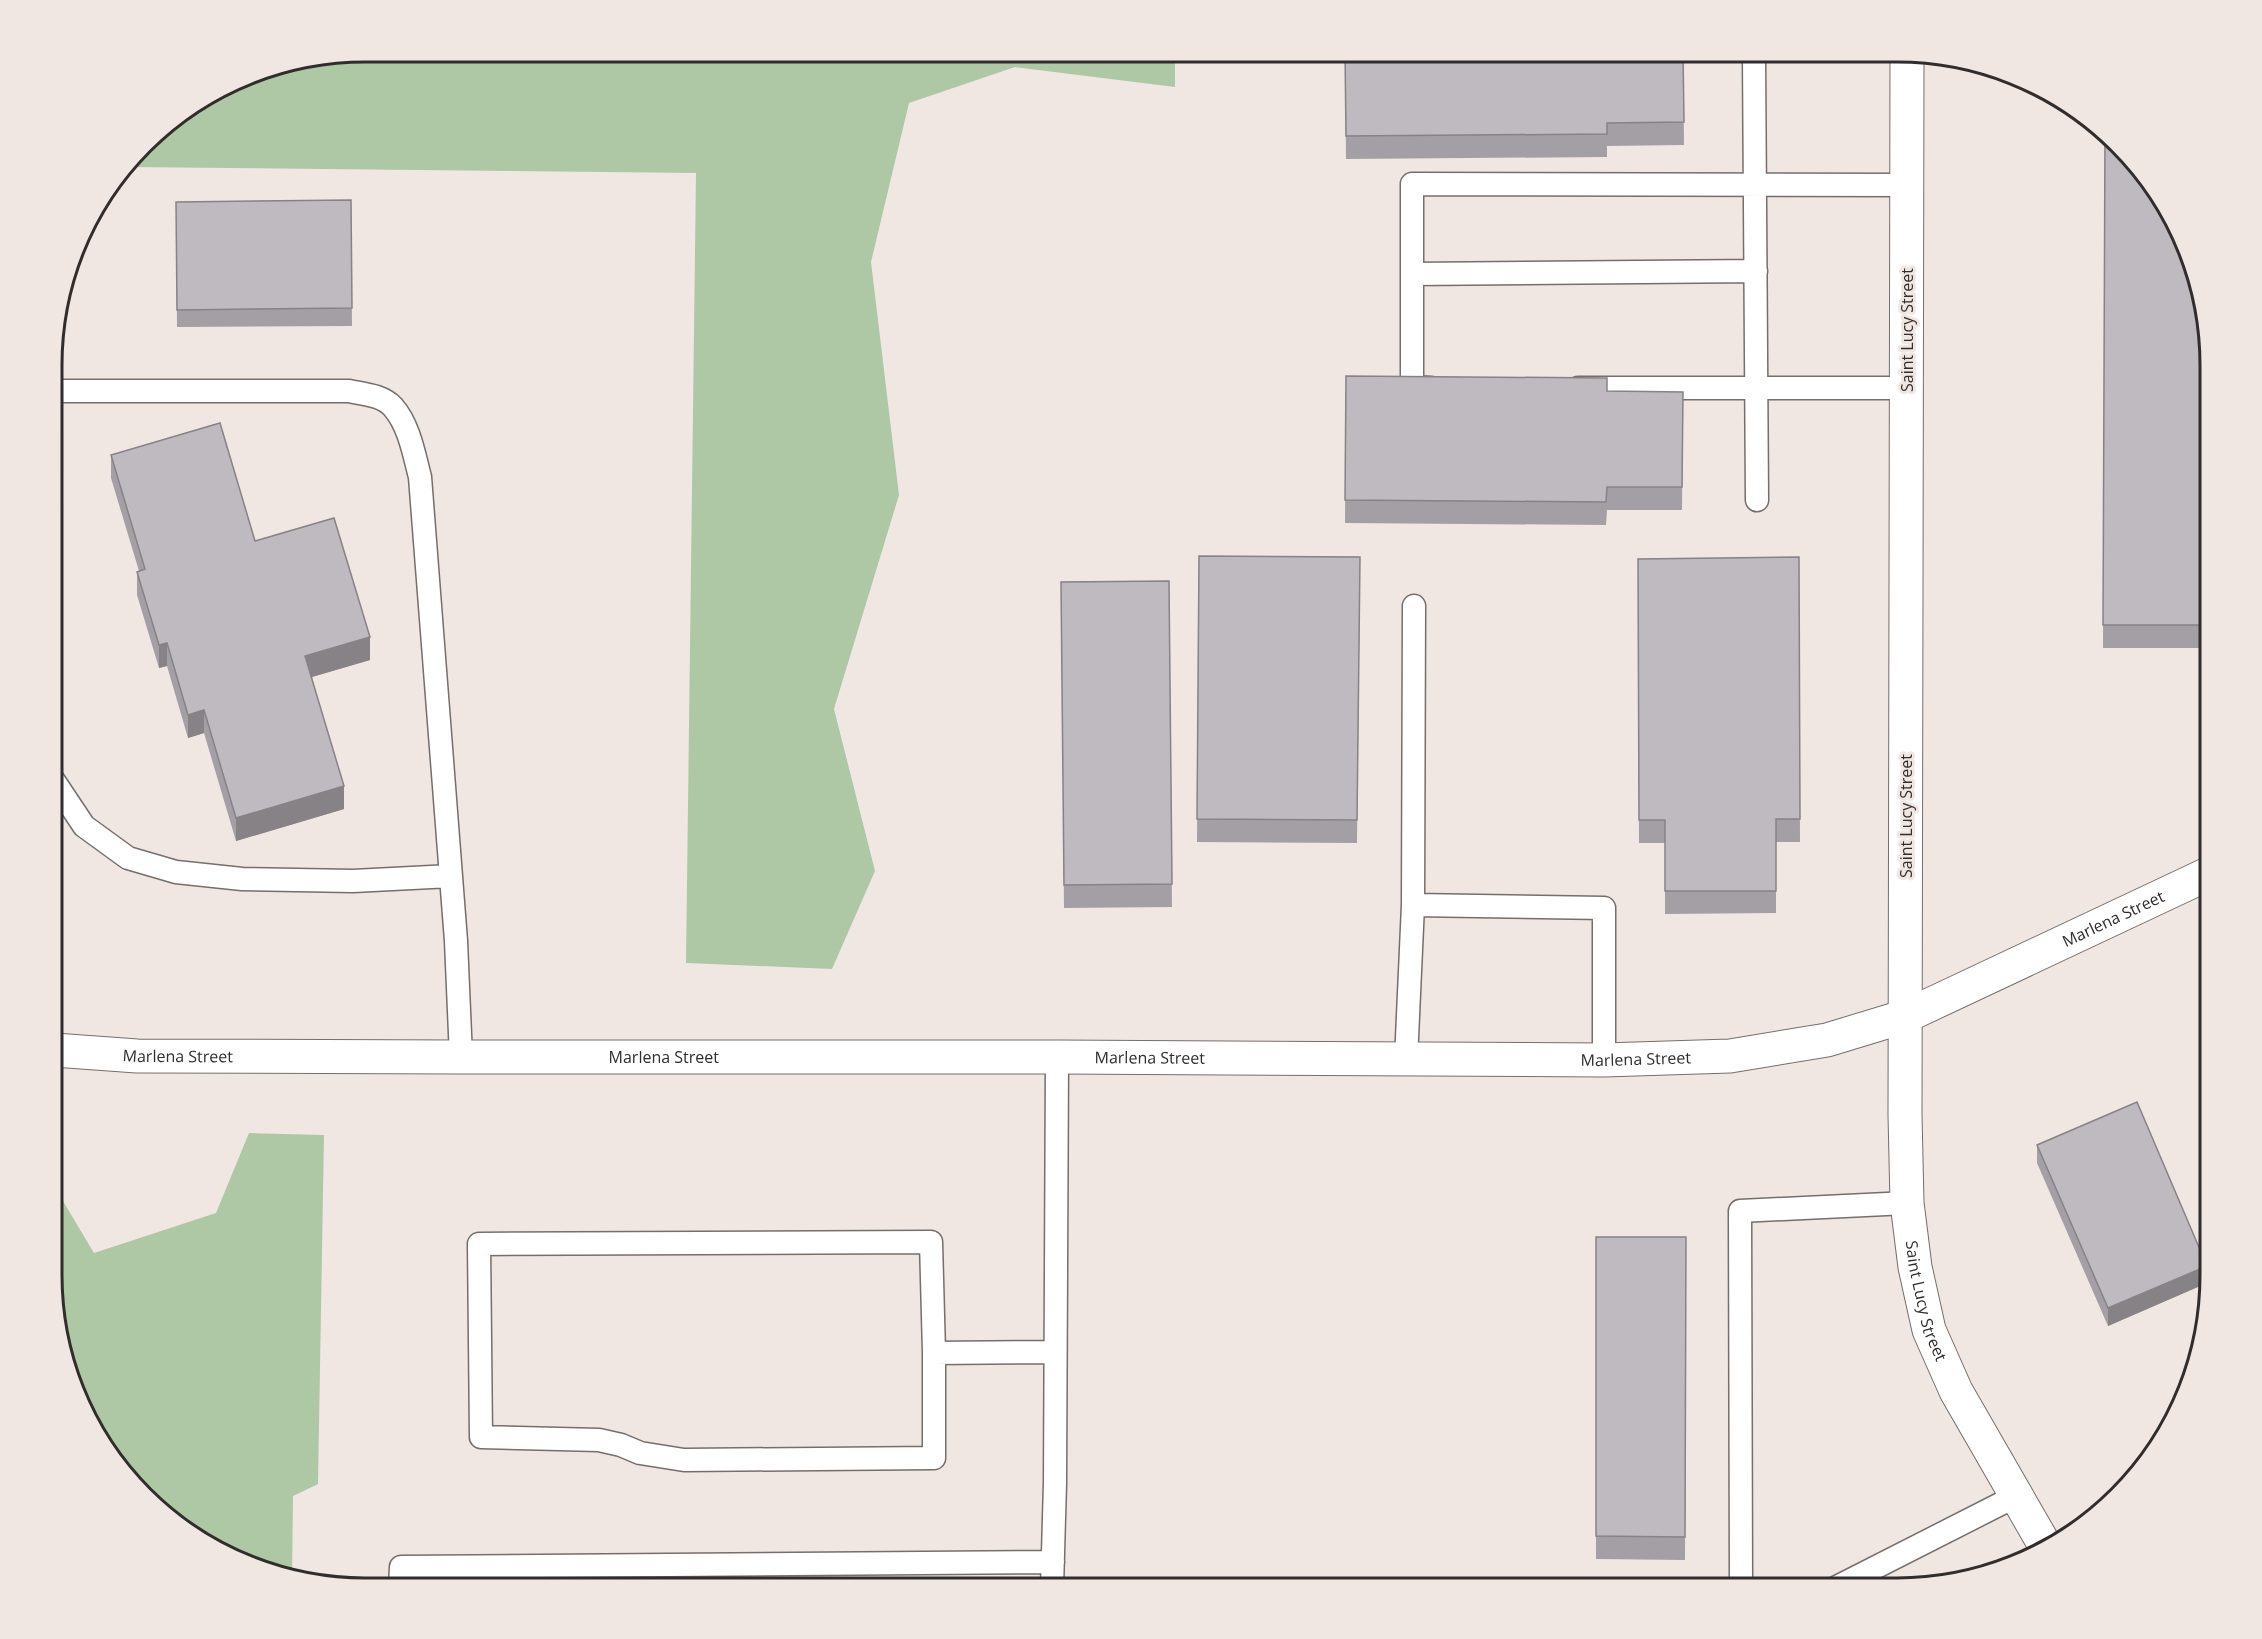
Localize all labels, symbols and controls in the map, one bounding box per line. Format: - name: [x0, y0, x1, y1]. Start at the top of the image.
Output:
- street label: Saint Lucy Street: [1896, 268, 1918, 392]
- street label: Saint Lucy Street: [1895, 754, 1917, 878]
- street label: Marlena Street: [2058, 885, 2168, 952]
- street label: Marlena Street: [122, 1044, 233, 1067]
- street label: Marlena Street: [609, 1046, 719, 1068]
- street label: Marlena Street: [1095, 1046, 1205, 1069]
- street label: Marlena Street: [1581, 1046, 1692, 1071]
- street label: Saint Lucy Street: [1901, 1239, 1953, 1365]

